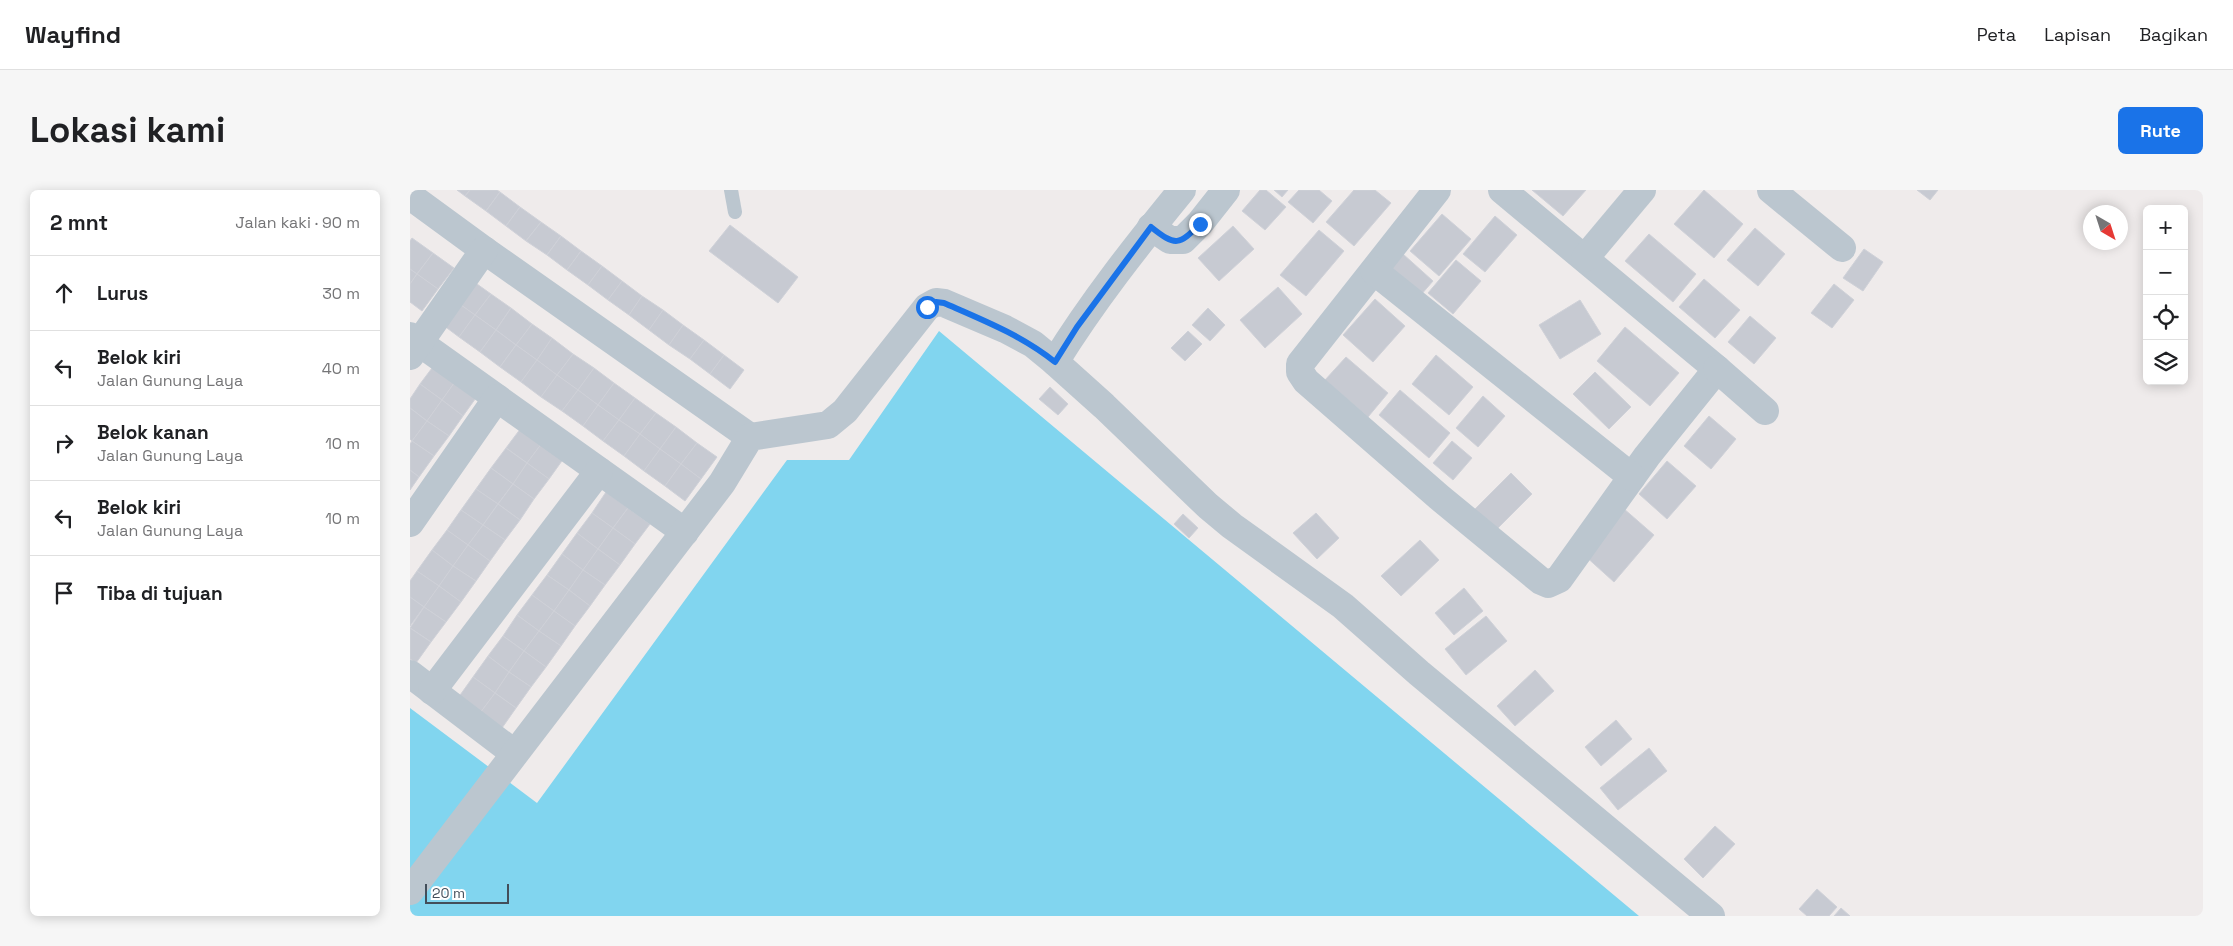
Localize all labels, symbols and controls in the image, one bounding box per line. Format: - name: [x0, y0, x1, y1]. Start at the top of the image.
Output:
- text: Wayfind: [25, 19, 121, 50]
- text: Peta: [1977, 23, 2016, 46]
- text: Lapisan: [2044, 23, 2111, 46]
- text: Bagikan: [2139, 23, 2208, 46]
- button: Rute: [2118, 107, 2203, 154]
- text: Lokasi kami: [30, 108, 225, 152]
- north arrow: [2083, 205, 2128, 250]
- map controls: [2143, 205, 2188, 385]
- button: +: [2143, 205, 2188, 250]
- text: 2 mnt: [50, 209, 108, 236]
- text: Jalan kaki · 90 m: [235, 212, 360, 233]
- route end: [1189, 213, 1212, 236]
- button: −: [2143, 250, 2188, 295]
- icon: ahead: [50, 279, 78, 307]
- text: Lurus: [97, 281, 148, 306]
- text: 30 m: [322, 283, 360, 304]
- button: locate: [2143, 295, 2188, 340]
- route start: [916, 296, 939, 319]
- button: layers: [2143, 340, 2188, 385]
- text: Belok kiri: [97, 345, 181, 370]
- icon: left: [50, 354, 78, 382]
- text: 40 m: [322, 358, 360, 379]
- text: Jalan Gunung Laya: [97, 370, 243, 391]
- text: Belok kanan: [97, 420, 209, 445]
- icon: right: [50, 429, 78, 457]
- text: 10 m: [325, 433, 360, 454]
- text: Jalan Gunung Laya: [97, 445, 243, 466]
- text: Belok kiri: [97, 495, 181, 520]
- icon: left: [50, 504, 78, 532]
- text: 10 m: [325, 508, 360, 529]
- text: Jalan Gunung Laya: [97, 520, 243, 541]
- icon: arrive: [50, 579, 78, 607]
- text: Tiba di tujuan: [97, 581, 223, 606]
- scale bar: [425, 881, 509, 904]
- text: 20 m: [432, 884, 465, 902]

